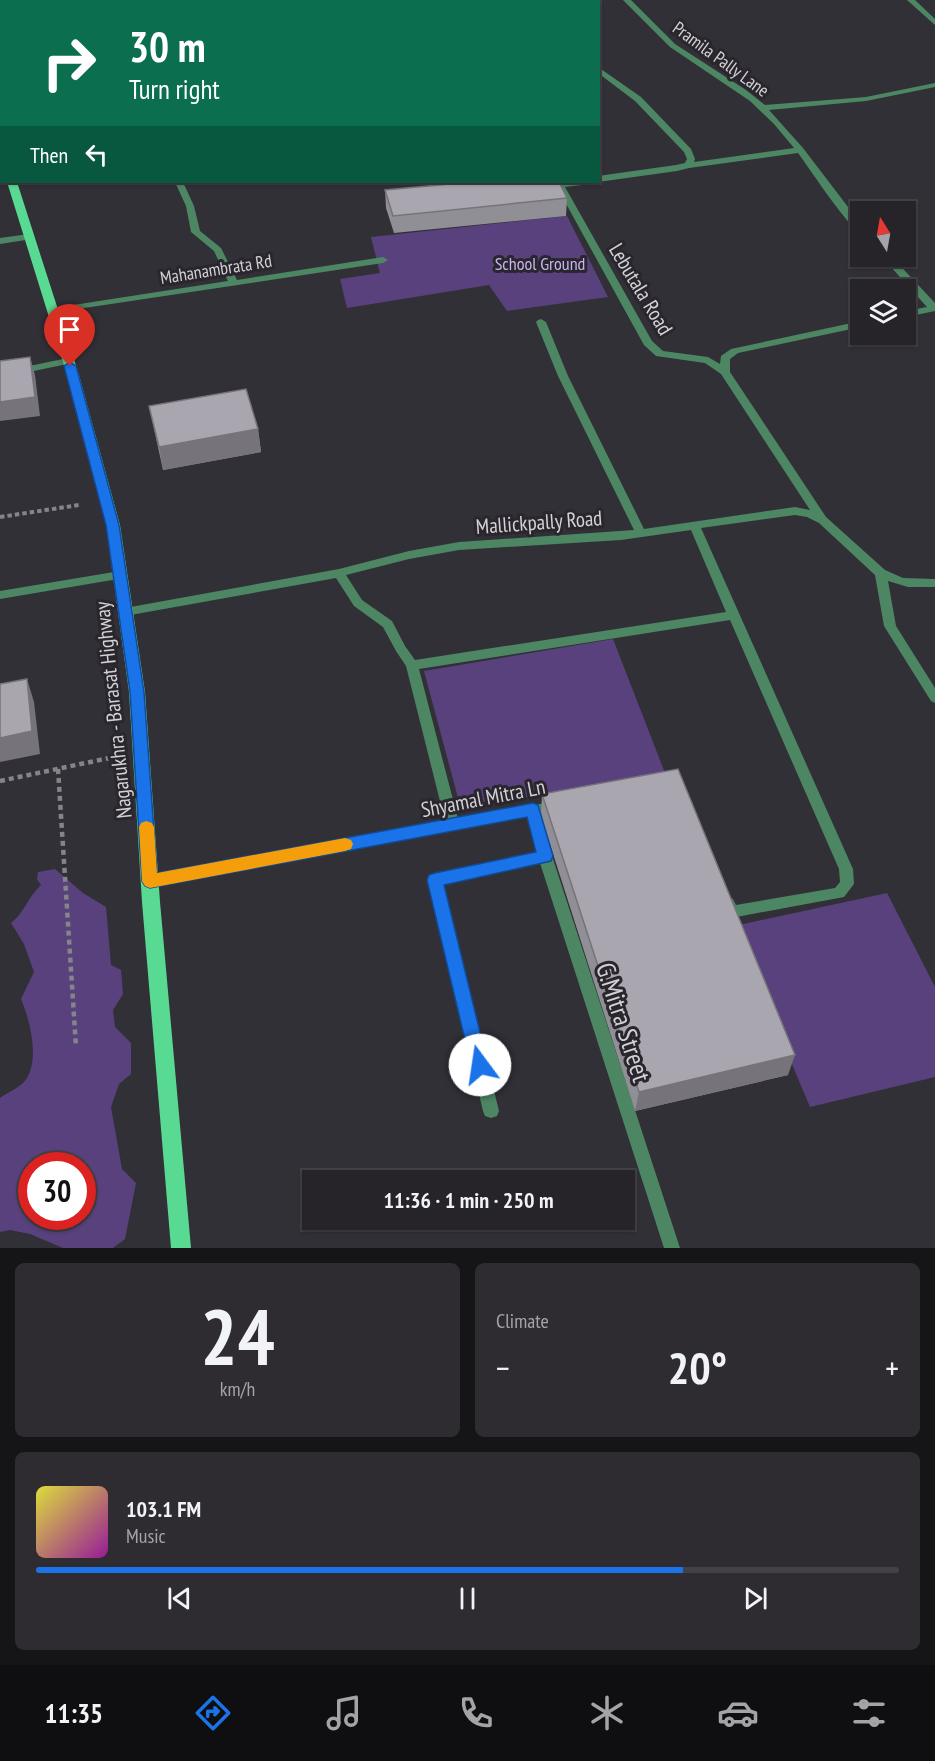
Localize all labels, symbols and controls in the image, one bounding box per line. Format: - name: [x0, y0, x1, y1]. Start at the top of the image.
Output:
- street label: Pramila Pally Lane: [668, 16, 774, 102]
- text: 30 m: [129, 19, 206, 74]
- icon: right: [30, 24, 108, 102]
- text: Turn right: [129, 72, 220, 106]
- icon: left: [80, 138, 113, 171]
- text: Then: [30, 141, 68, 169]
- north arrow: [850, 201, 916, 267]
- map controls: [850, 201, 916, 345]
- street label: Lebutala Road: [603, 238, 679, 340]
- street label: Mahanambrata Rd: [158, 249, 274, 289]
- park label: School Ground: [495, 252, 585, 275]
- button: layers: [850, 279, 916, 345]
- pin: [44, 304, 95, 366]
- icon: arrive: [53, 313, 86, 346]
- street label: Mallickpally Road: [475, 504, 603, 540]
- street label: Nagarukhra - Barasat Highway: [88, 600, 138, 820]
- street label: Shyamal Mitra Ln: [419, 773, 547, 823]
- street label: G.Mitra Street: [589, 958, 659, 1086]
- position arrow: [448, 1033, 512, 1097]
- speed limit sign: 30: [18, 1152, 96, 1230]
- text: 11:36 · 1 min · 250 m: [383, 1186, 554, 1214]
- text: 24: [200, 1286, 275, 1387]
- text: Climate: [496, 1308, 549, 1334]
- text: 20°: [668, 1338, 727, 1396]
- text: −: [496, 1346, 510, 1389]
- text: +: [885, 1346, 899, 1389]
- text: km/h: [220, 1376, 255, 1402]
- text: 103.1 FM: [126, 1495, 201, 1523]
- text: Music: [126, 1523, 166, 1549]
- icon: previous: [163, 1582, 196, 1615]
- icon: pause: [451, 1582, 484, 1615]
- icon: next: [739, 1582, 772, 1615]
- icon: directions: [192, 1692, 234, 1734]
- icon: music: [323, 1692, 365, 1734]
- icon: phone: [455, 1692, 497, 1734]
- icon: climate: [586, 1692, 628, 1734]
- icon: car: [717, 1692, 759, 1734]
- icon: filters: [848, 1692, 890, 1734]
- text: 11:35: [45, 1696, 103, 1730]

